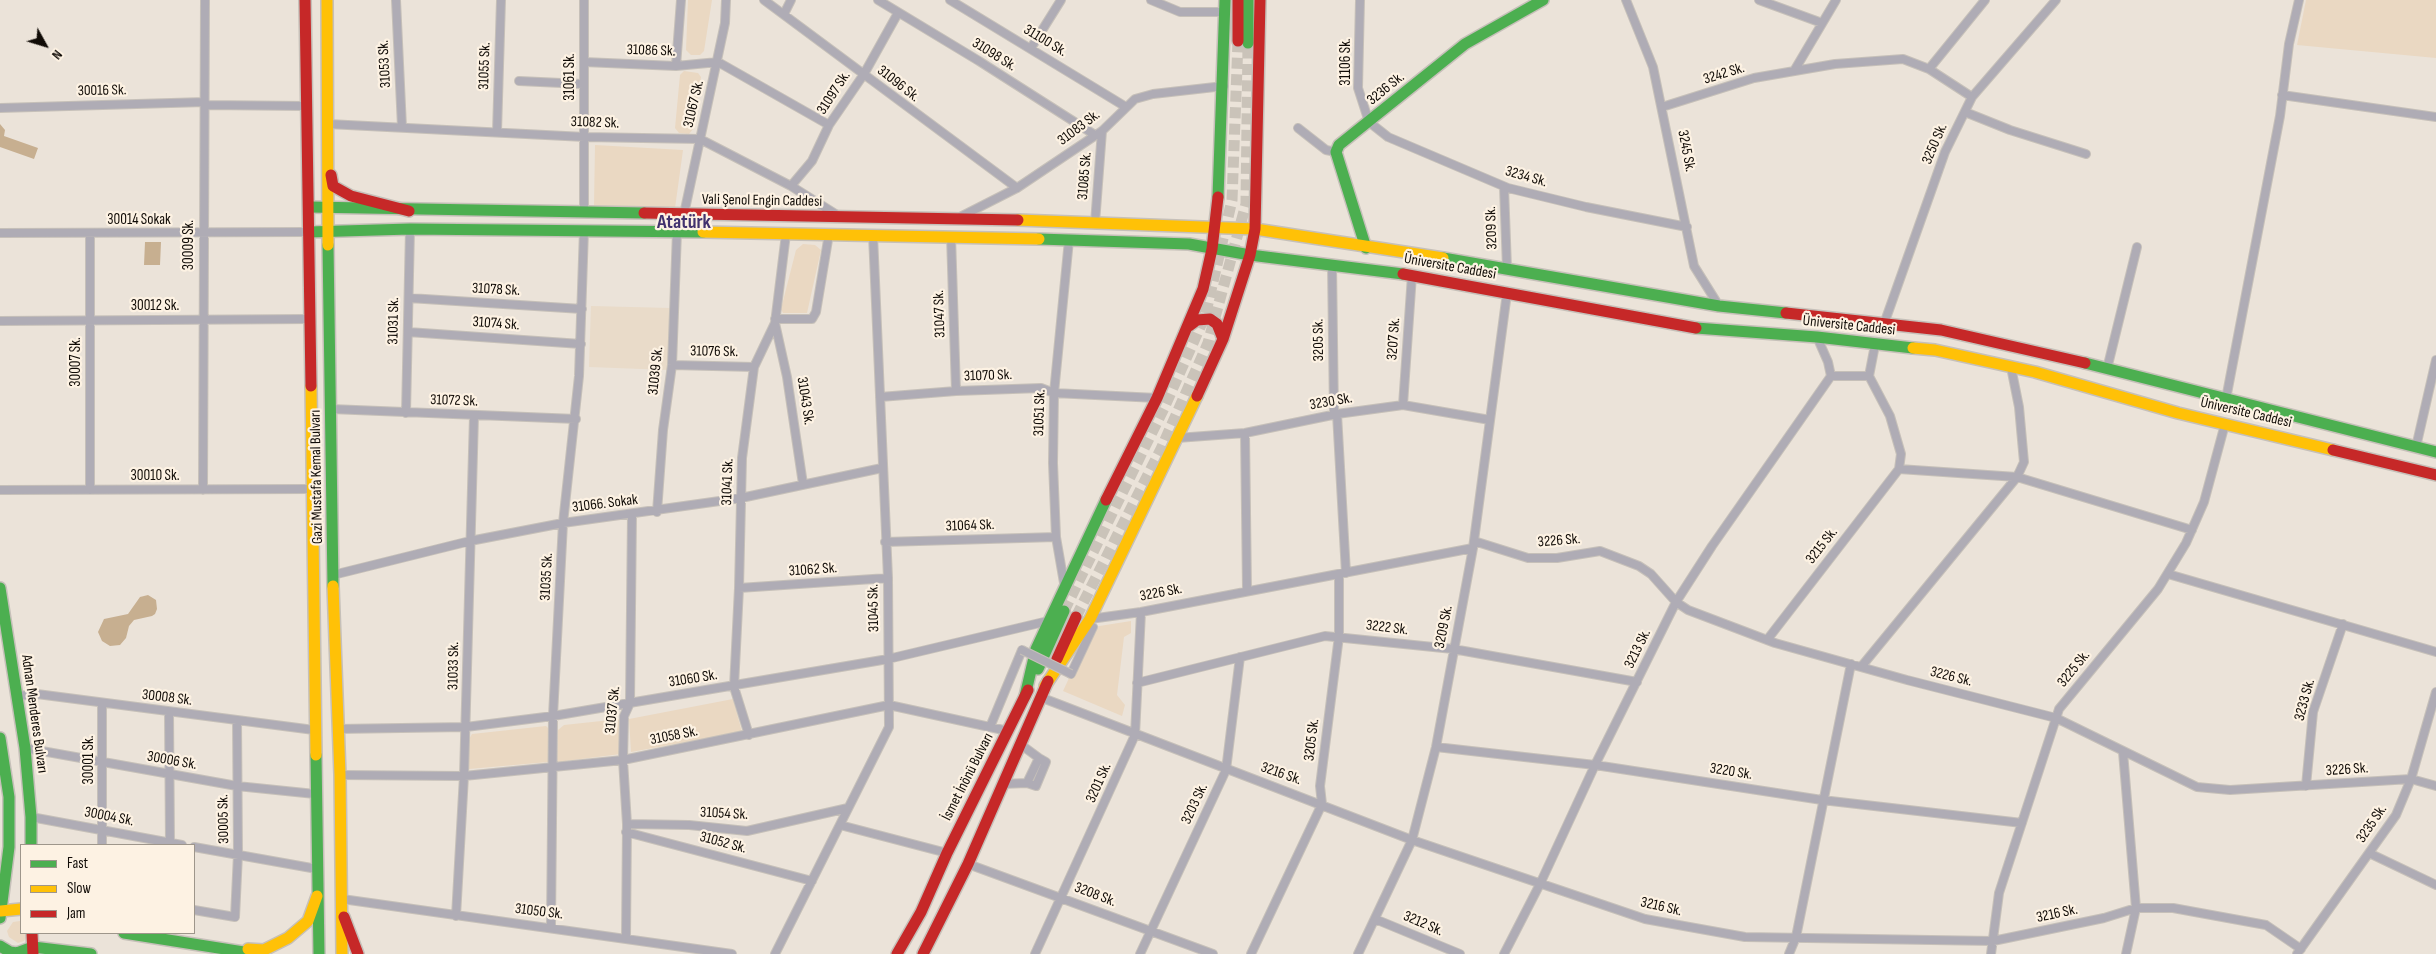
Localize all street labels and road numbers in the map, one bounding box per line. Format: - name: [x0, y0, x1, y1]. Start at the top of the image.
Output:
- street label: 31100 Sk.: [1020, 21, 1070, 61]
- street label: 31098 Sk.: [969, 34, 1019, 76]
- street label: 31106 Sk.: [1337, 38, 1355, 86]
- street label: 31053 Sk.: [375, 40, 395, 88]
- street label: 31086 Sk.: [626, 41, 676, 61]
- street label: 31055 Sk.: [475, 42, 495, 90]
- street label: 31061 Sk.: [561, 53, 579, 101]
- street label: 3242 Sk.: [1701, 59, 1747, 89]
- street label: 31096 Sk.: [873, 62, 923, 106]
- street label: 31097 Sk.: [813, 68, 855, 118]
- street label: 3236 Sk.: [1364, 69, 1408, 109]
- street label: 31067 Sk.: [680, 79, 708, 129]
- street label: 30016 Sk.: [77, 82, 127, 100]
- street label: 31083 Sk.: [1054, 106, 1104, 150]
- street label: 31082 Sk.: [570, 113, 620, 133]
- street label: 3250 Sk.: [1918, 121, 1952, 167]
- street label: 3245 Sk.: [1673, 129, 1699, 173]
- street label: 31085 Sk.: [1074, 151, 1096, 201]
- street label: 3234 Sk.: [1503, 162, 1549, 192]
- street label: Vali Şenol Engin Caddesi: [702, 191, 822, 211]
- street label: 3209 Sk.: [1482, 206, 1502, 250]
- street label: 30014 Sokak: [107, 211, 171, 229]
- street label: 30009 Sk.: [180, 220, 198, 270]
- street label: Üniversite Caddesi: [1403, 250, 1497, 284]
- street label: 31078 Sk.: [472, 280, 520, 300]
- street label: 31047 Sk.: [930, 290, 950, 338]
- street label: 30012 Sk.: [131, 297, 179, 315]
- street label: 31031 Sk.: [385, 297, 403, 345]
- street label: Üniversite Caddesi: [1802, 312, 1896, 340]
- street label: 31074 Sk.: [472, 313, 520, 335]
- street label: 3207 Sk.: [1384, 317, 1404, 361]
- street label: 3205 Sk.: [1310, 319, 1328, 361]
- street label: 30007 Sk.: [67, 337, 85, 387]
- street label: 31076 Sk.: [690, 343, 738, 361]
- street label: 31039 Sk.: [645, 346, 667, 396]
- street label: 31070 Sk.: [964, 366, 1012, 386]
- street label: 31043 Sk.: [792, 376, 818, 426]
- street label: 31051 Sk.: [1030, 389, 1050, 437]
- street label: 3230 Sk.: [1308, 389, 1354, 415]
- street label: 31072 Sk.: [430, 391, 478, 411]
- street label: Üniversite Caddesi: [2199, 394, 2293, 432]
- street label: Gazi Mustafa Kemal Bulvarı: [307, 410, 327, 544]
- street label: 31041 Sk.: [718, 458, 738, 506]
- street label: 30010 Sk.: [131, 467, 179, 485]
- street label: 31066. Sokak: [571, 491, 639, 517]
- street label: 31064 Sk.: [945, 516, 995, 536]
- street label: 3215 Sk.: [1802, 524, 1842, 568]
- street label: 3226 Sk.: [1537, 530, 1581, 552]
- street label: 31035 Sk.: [537, 553, 557, 601]
- street label: 31062 Sk.: [788, 559, 838, 581]
- street label: 3226 Sk.: [1138, 580, 1184, 606]
- street label: 31045 Sk.: [865, 584, 883, 632]
- street label: 3209 Sk.: [1431, 604, 1457, 650]
- street label: 3222 Sk.: [1365, 616, 1409, 640]
- street label: 3213 Sk.: [1621, 626, 1655, 672]
- street label: 31033 Sk.: [445, 642, 463, 690]
- street label: 3225 Sk.: [2054, 647, 2094, 691]
- street label: Adnan Menderes Bulvarı: [17, 654, 51, 774]
- street label: 3226 Sk.: [1928, 663, 1974, 691]
- street label: 31060 Sk.: [667, 666, 719, 692]
- street label: 3233 Sk.: [2291, 677, 2319, 723]
- street label: 31037 Sk.: [602, 685, 624, 735]
- street label: 30008 Sk.: [141, 686, 193, 710]
- street label: 3205 Sk.: [1300, 718, 1324, 762]
- street label: 31058 Sk.: [649, 723, 699, 749]
- street label: İsmet İnönü Bulvarı: [938, 730, 998, 824]
- street label: 30001 Sk.: [80, 736, 98, 784]
- street label: 30006 Sk.: [146, 748, 198, 774]
- street label: 3216 Sk.: [1258, 759, 1304, 789]
- street label: 3201 Sk.: [1082, 760, 1116, 806]
- street label: 3220 Sk.: [1708, 760, 1754, 784]
- street label: 3226 Sk.: [2325, 760, 2369, 780]
- street label: 3203 Sk.: [1178, 781, 1212, 827]
- street label: 30005 Sk.: [215, 794, 233, 844]
- street label: 3235 Sk.: [2353, 801, 2391, 847]
- street label: 30004 Sk.: [83, 803, 135, 831]
- street label: 31054 Sk.: [700, 804, 748, 824]
- street label: 31052 Sk.: [698, 828, 748, 858]
- street label: 3208 Sk.: [1072, 879, 1118, 911]
- street label: 3216 Sk.: [1639, 894, 1683, 920]
- street label: 31050 Sk.: [514, 900, 564, 924]
- street label: 3216 Sk.: [2035, 901, 2079, 927]
- street label: 3212 Sk.: [1400, 908, 1446, 940]

